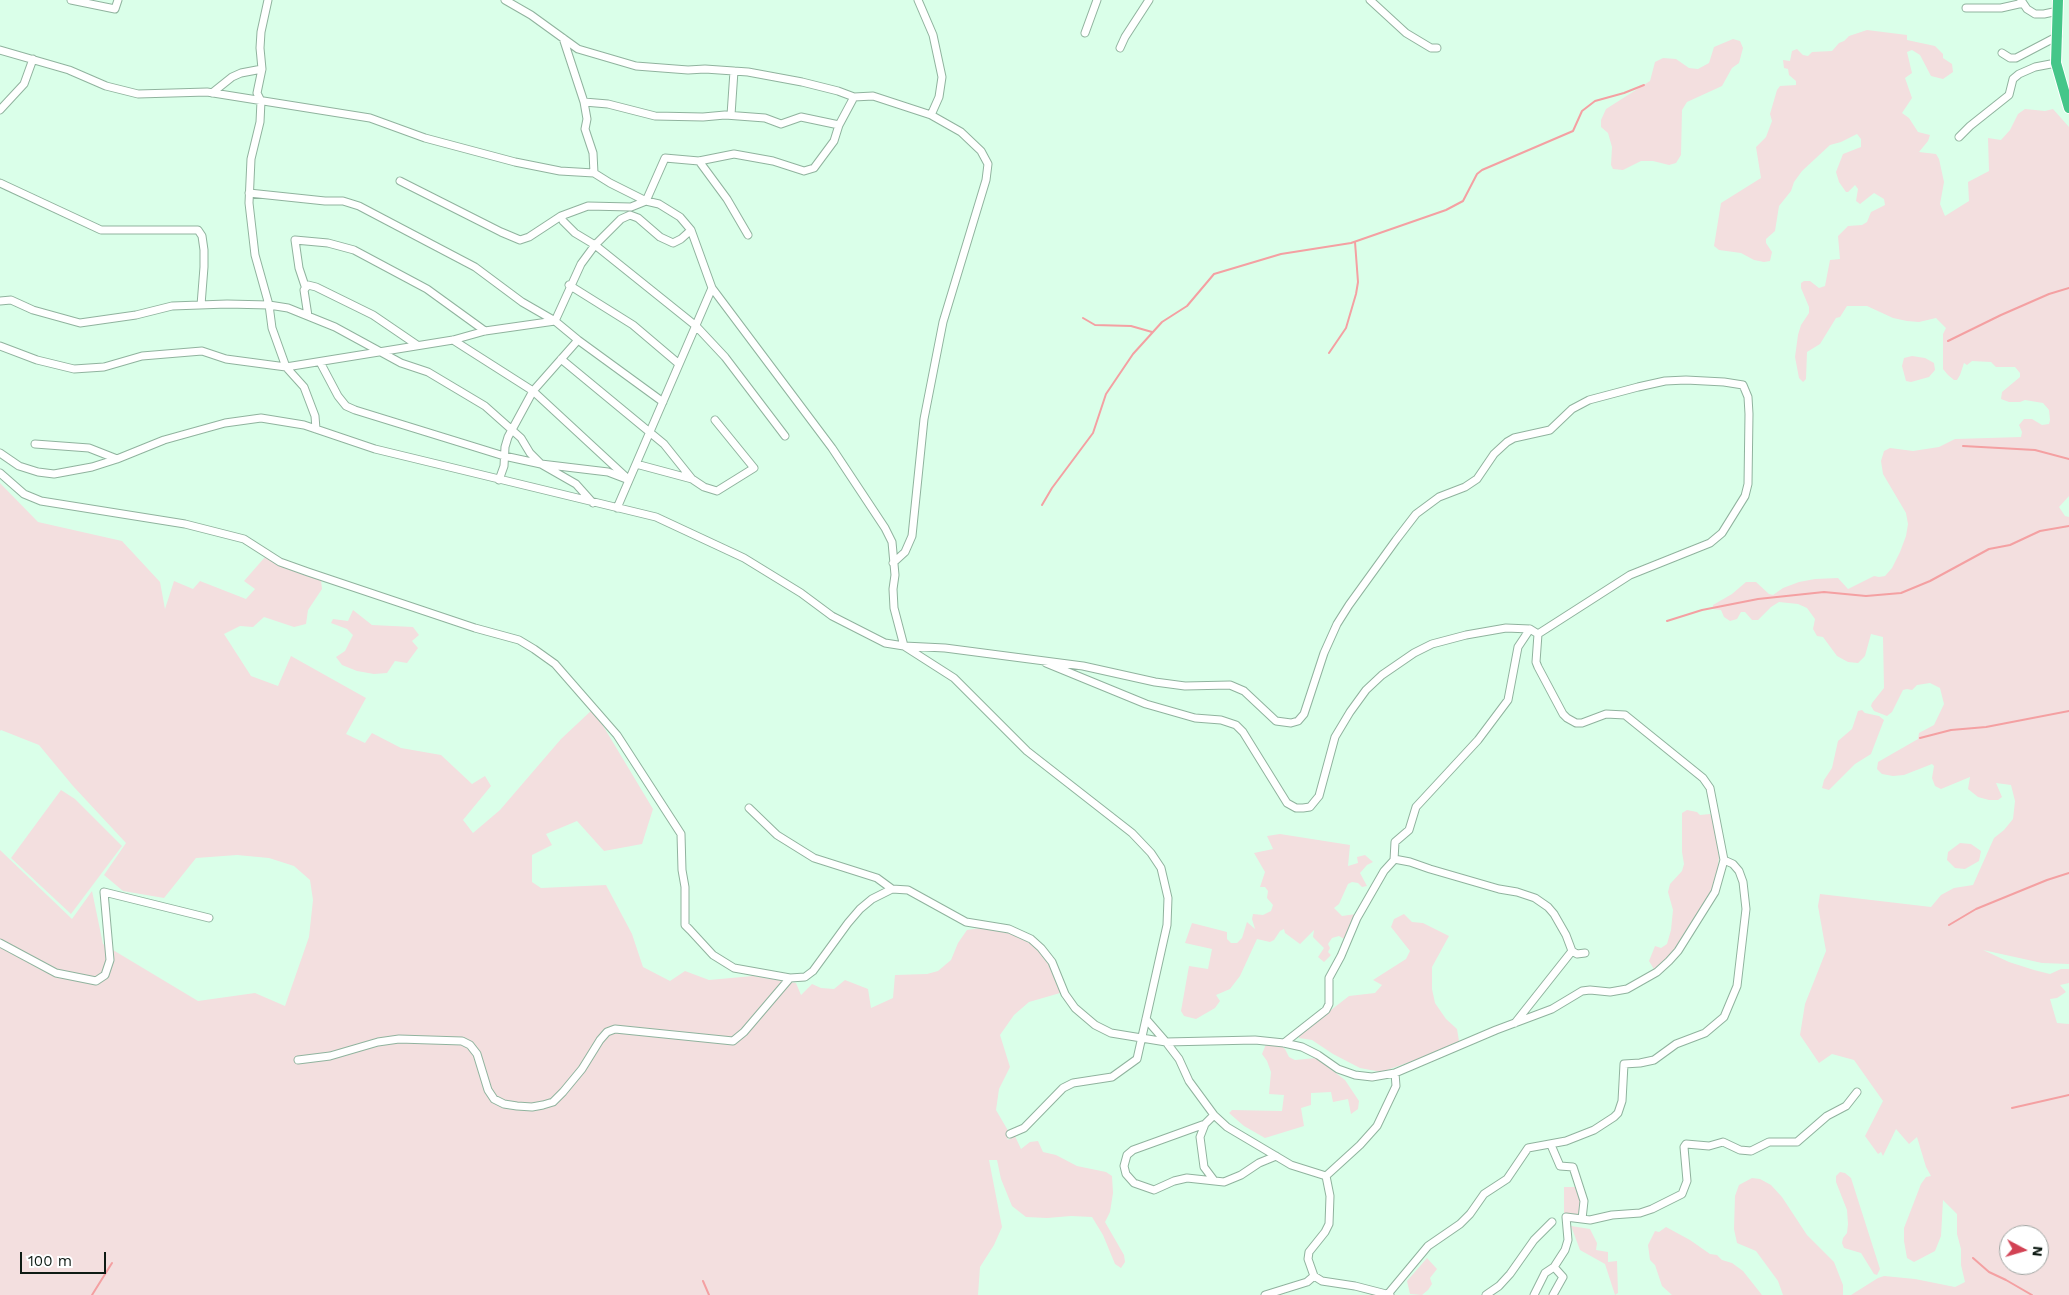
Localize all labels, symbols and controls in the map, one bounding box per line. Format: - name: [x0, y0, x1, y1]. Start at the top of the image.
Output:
- north arrow: [1999, 1225, 2049, 1275]
- scale bar: [22, 1242, 109, 1274]
- text: N: [2029, 1245, 2046, 1257]
- text: 100 m: [28, 1252, 72, 1270]

